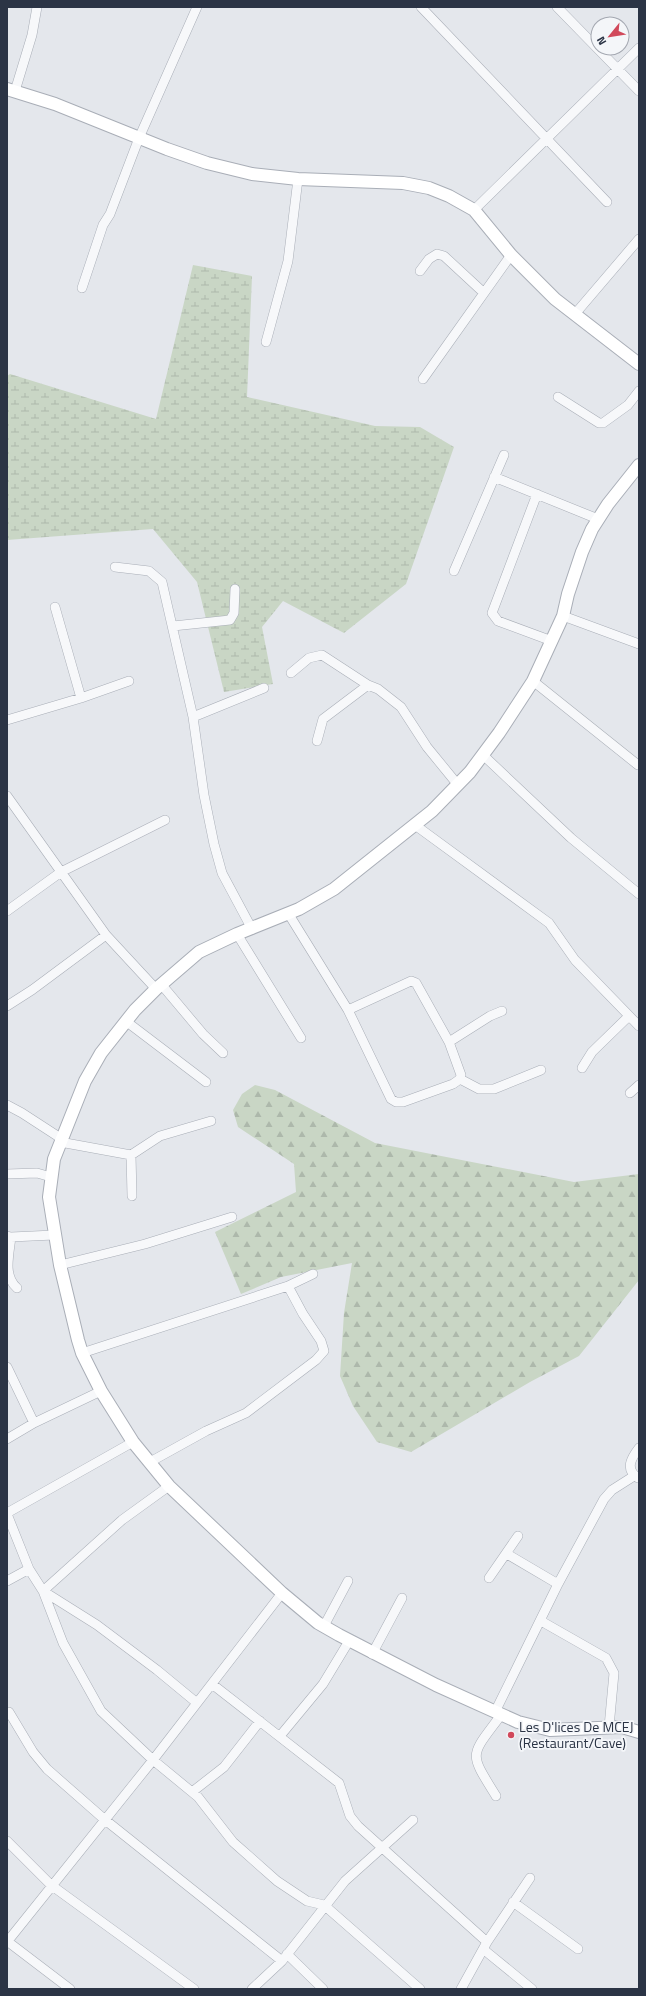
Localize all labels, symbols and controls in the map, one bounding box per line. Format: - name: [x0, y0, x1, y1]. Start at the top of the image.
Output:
- north arrow: [590, 16, 630, 56]
- text: N: [593, 34, 610, 48]
- place label: Les D'lices De MCEJ (Restaurant/Cave): [519, 1716, 634, 1753]
- marker: Les D'lices De MCEJ (Restaurant/Cave): [506, 1730, 516, 1740]

